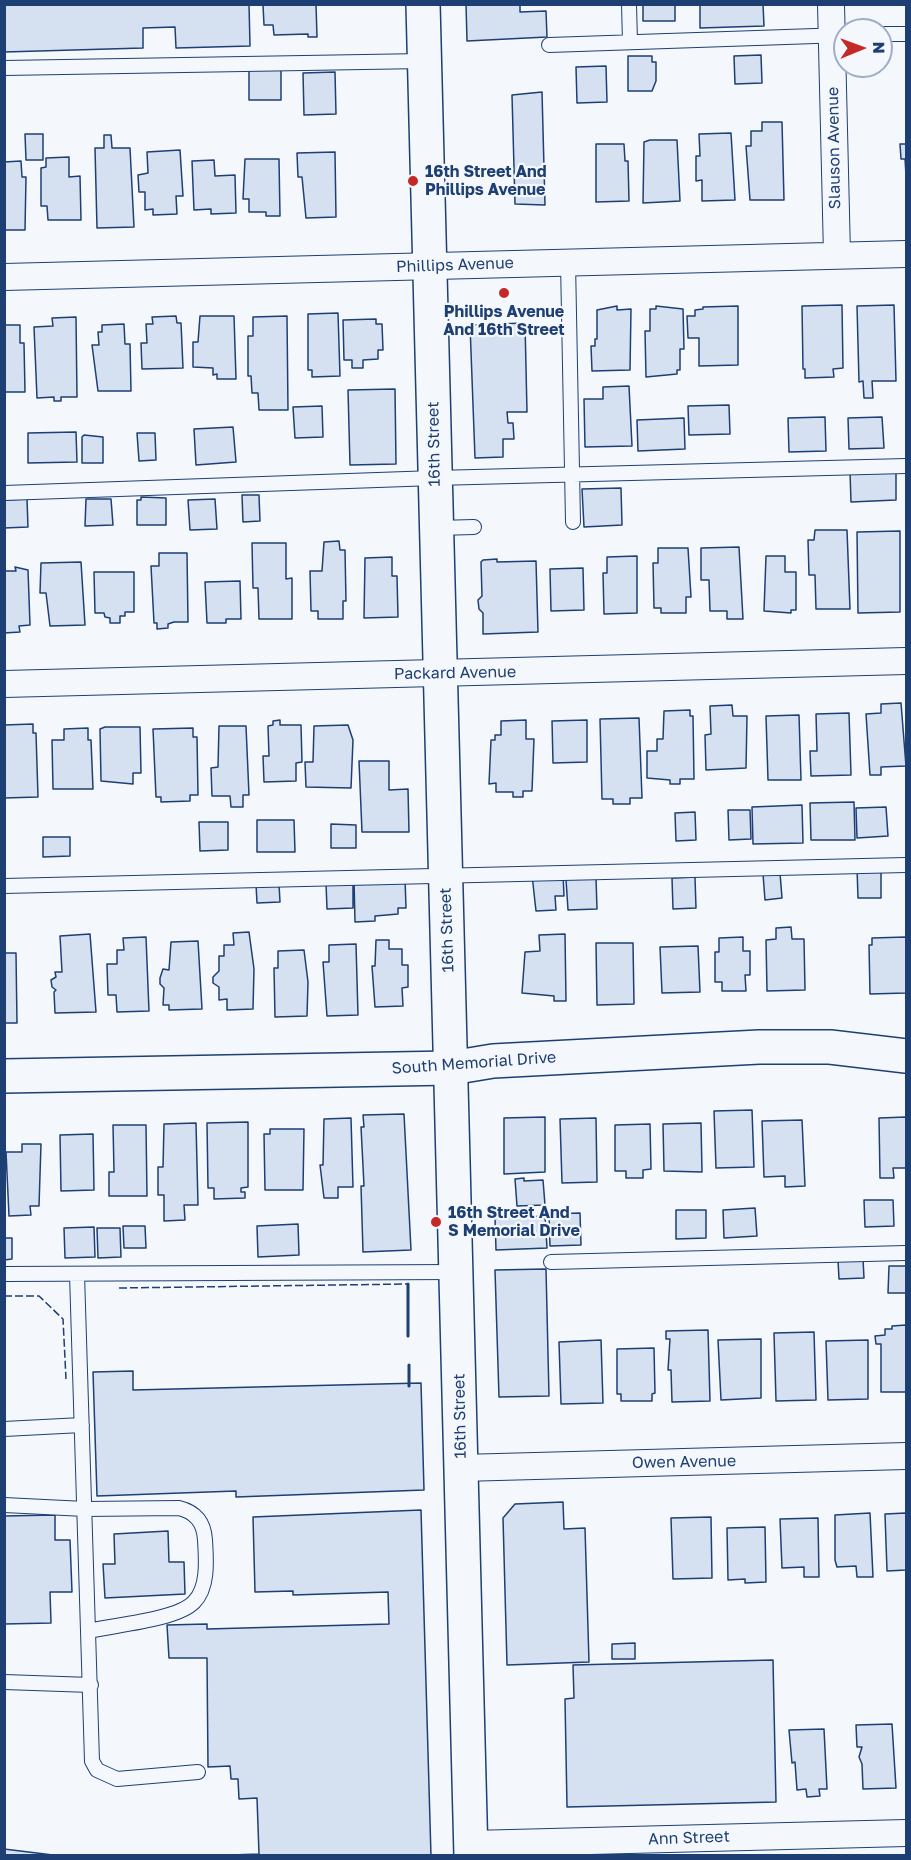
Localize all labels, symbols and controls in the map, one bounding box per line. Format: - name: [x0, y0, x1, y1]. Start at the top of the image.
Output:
- north arrow: [833, 18, 893, 78]
- text: N: [869, 41, 889, 54]
- street label: Slauson Avenue: [823, 87, 845, 209]
- place label: 16th Street And Phillips Avenue: [425, 162, 547, 200]
- marker: 16th Street And Phillips Avenue: [406, 174, 420, 188]
- street label: Phillips Avenue: [396, 253, 514, 277]
- marker: Phillips Avenue And 16th Street: [497, 286, 511, 300]
- place label: Phillips Avenue And 16th Street: [443, 302, 565, 340]
- street label: 16th Street: [424, 401, 444, 487]
- street label: Packard Avenue: [394, 662, 516, 684]
- street label: 16th Street: [436, 887, 458, 973]
- street label: South Memorial Drive: [391, 1048, 557, 1078]
- place label: 16th Street And S Memorial Drive: [448, 1203, 580, 1241]
- marker: 16th Street And S Memorial Drive: [429, 1215, 443, 1229]
- street label: 16th Street: [450, 1373, 470, 1459]
- street label: Owen Avenue: [632, 1451, 736, 1473]
- street label: Ann Street: [648, 1827, 730, 1849]

